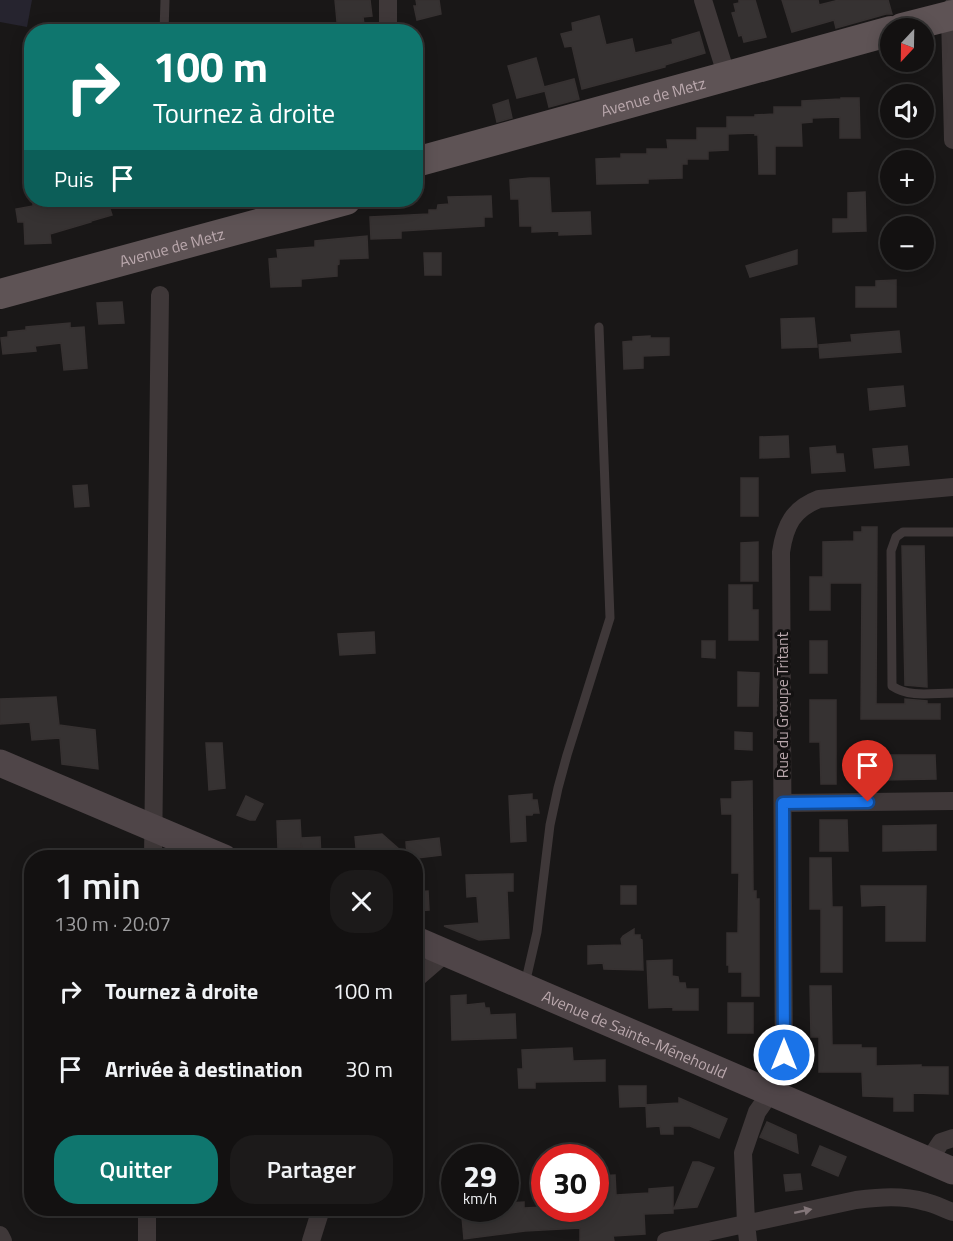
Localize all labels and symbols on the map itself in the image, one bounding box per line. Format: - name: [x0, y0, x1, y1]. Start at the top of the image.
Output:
- north arrow: [880, 18, 934, 72]
- street label: Avenue de Metz: [598, 71, 708, 123]
- street label: Avenue de Metz: [116, 222, 227, 273]
- street label: Rue du Groupe Tritant: [770, 631, 794, 778]
- pin: [842, 740, 893, 802]
- street label: Avenue de Sainte-Ménehould: [538, 984, 731, 1084]
- position arrow: [752, 1023, 816, 1087]
- speed limit sign: 30: [531, 1144, 609, 1222]
- one-way arrow: [794, 1206, 813, 1215]

